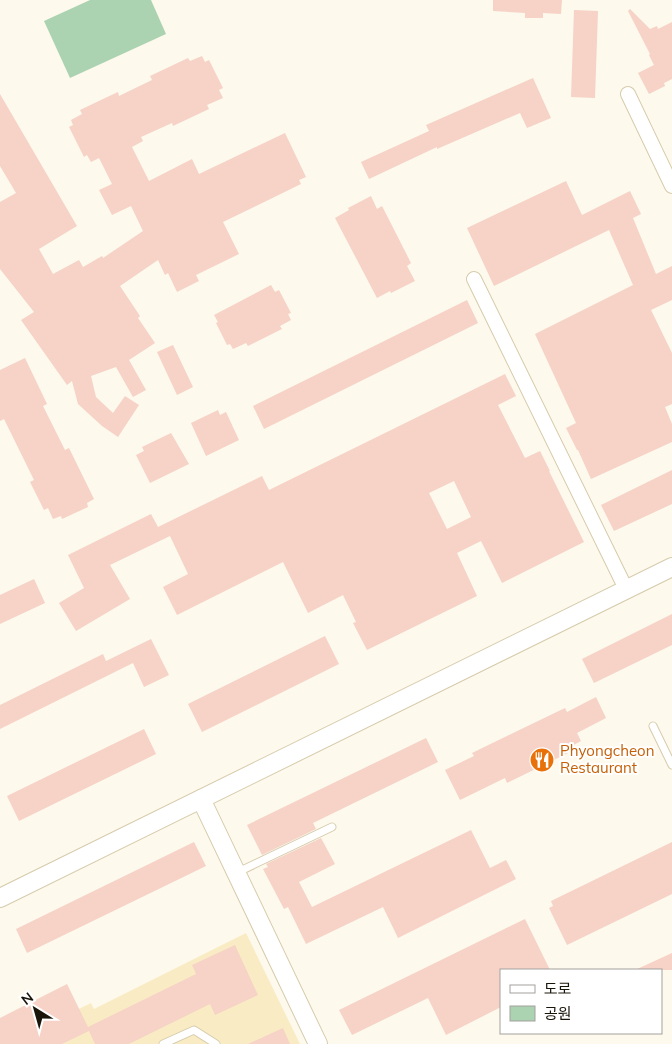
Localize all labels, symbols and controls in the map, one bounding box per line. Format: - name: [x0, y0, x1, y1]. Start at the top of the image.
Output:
- place label: Phyongcheon Restaurant: [560, 741, 654, 777]
- restaurant icon: Phyongcheon Restaurant: [529, 747, 555, 773]
- legend: [500, 969, 662, 1034]
- text: 도로: [544, 979, 572, 998]
- north arrow: [10, 984, 60, 1034]
- text: N: [18, 988, 37, 1009]
- text: 공원: [544, 1004, 572, 1023]

